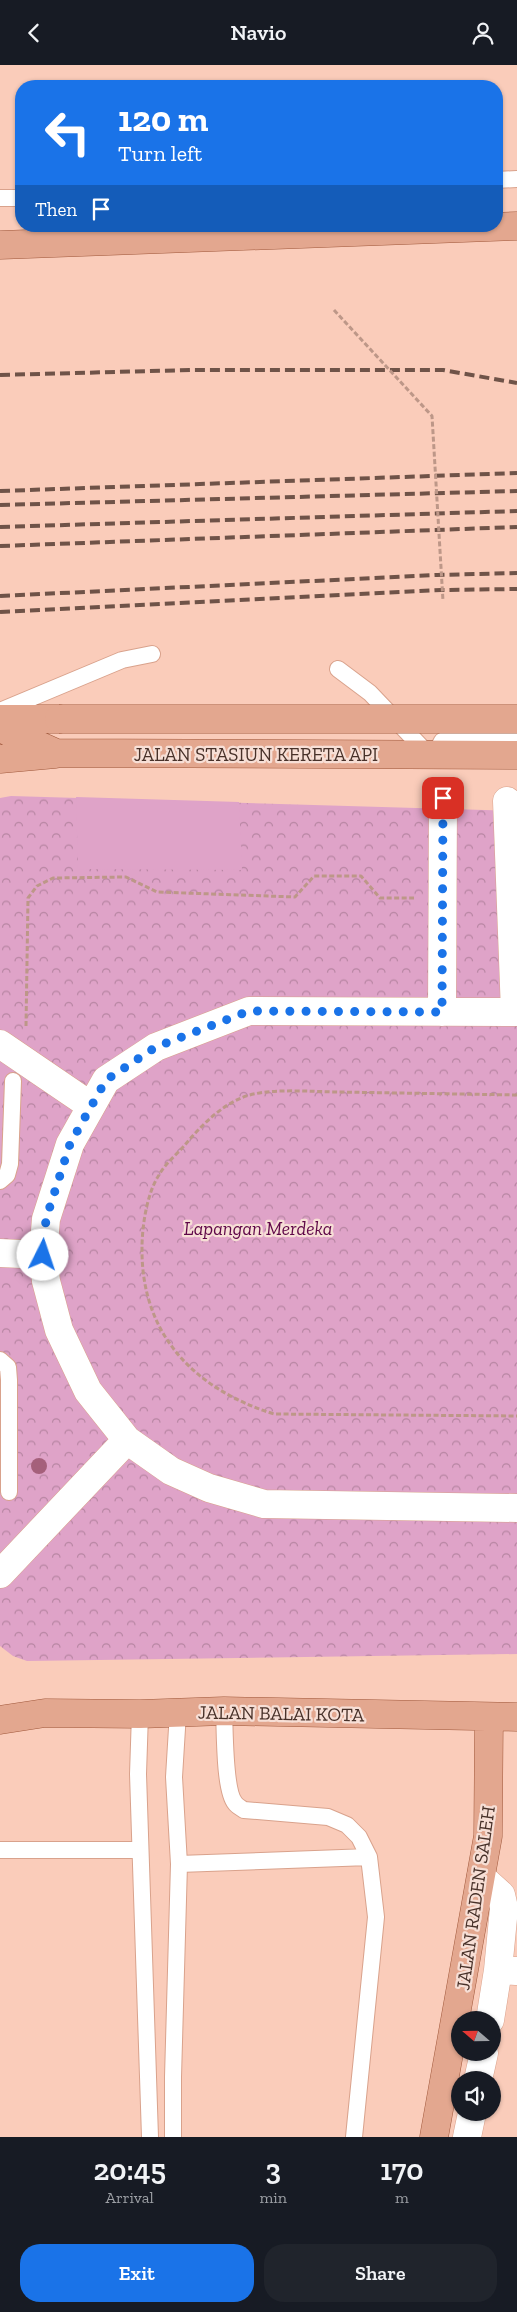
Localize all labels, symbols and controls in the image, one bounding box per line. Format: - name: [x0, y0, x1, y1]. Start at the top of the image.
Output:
- icon: back: [20, 19, 48, 47]
- text: Navio: [231, 19, 286, 46]
- icon: person: [469, 19, 497, 47]
- text: 120 m: [118, 98, 208, 140]
- icon: left: [35, 100, 100, 165]
- text: Turn left: [118, 140, 202, 167]
- icon: arrive: [87, 195, 115, 223]
- text: Then: [35, 198, 77, 221]
- street label: JALAN STASIUN KERETA API: [134, 743, 378, 766]
- pin: [422, 777, 464, 819]
- icon: arrive: [429, 784, 457, 812]
- park label: Lapangan Merdeka: [184, 1217, 332, 1240]
- position arrow: [16, 1228, 68, 1280]
- street label: JALAN BALAI KOTA: [198, 1701, 365, 1726]
- street label: JALAN RADEN SALEH: [451, 1804, 500, 1992]
- north arrow: [451, 2011, 501, 2061]
- map controls: [451, 2011, 501, 2121]
- button: sound: [451, 2071, 501, 2121]
- text: 20:45: [93, 2152, 166, 2188]
- text: 3: [265, 2152, 281, 2188]
- text: 170: [380, 2152, 424, 2188]
- text: Arrival: [106, 2188, 154, 2207]
- text: min: [259, 2188, 287, 2207]
- text: m: [395, 2188, 409, 2207]
- button: Exit: [20, 2244, 254, 2302]
- button: Share: [264, 2244, 497, 2302]

